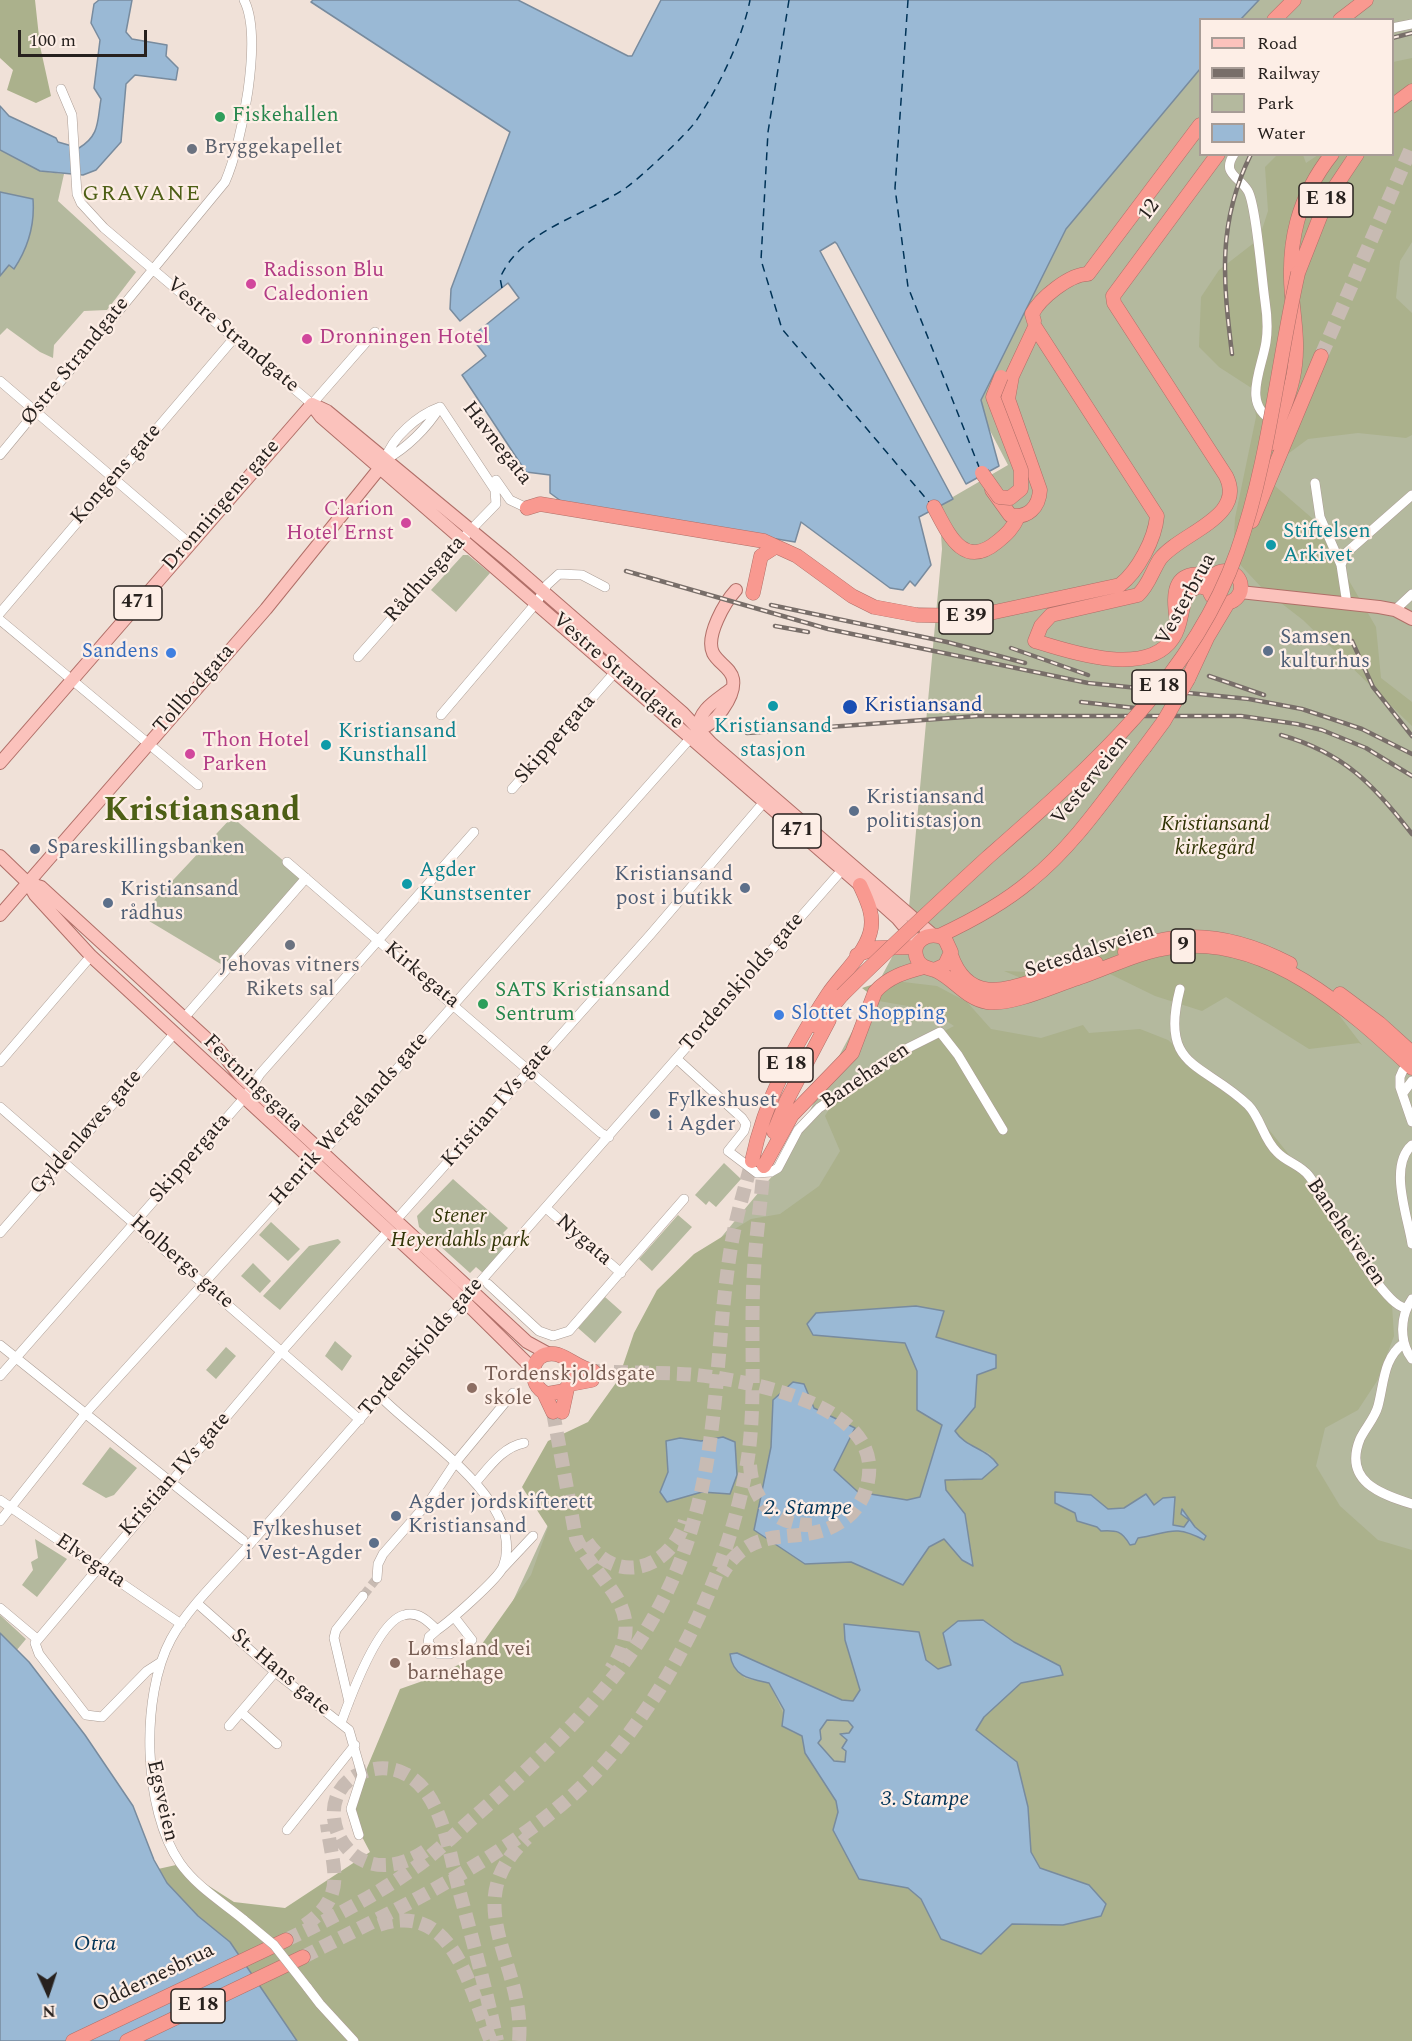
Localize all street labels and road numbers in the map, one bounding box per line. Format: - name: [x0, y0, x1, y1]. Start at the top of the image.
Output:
- road number: E 18: [1299, 183, 1353, 217]
- street label: 12: [1134, 195, 1166, 227]
- street label: Vestre Strandgate: [160, 273, 304, 399]
- street label: Østre Strandgate: [16, 293, 136, 431]
- street label: Havnegata: [456, 397, 536, 491]
- street label: Kongens gate: [66, 419, 168, 531]
- street label: Dronningens gate: [158, 435, 286, 577]
- street label: Rådhusgata: [380, 531, 472, 629]
- street label: Vesterbrua: [1151, 549, 1223, 651]
- road number: 471: [114, 586, 162, 620]
- road number: E 39: [939, 600, 993, 634]
- street label: Vestre Strandgate: [546, 608, 688, 736]
- street label: Tollbodgata: [149, 640, 241, 740]
- road number: E 18: [1132, 670, 1186, 704]
- street label: Skippergata: [510, 690, 602, 790]
- street label: Vesterveien: [1047, 731, 1135, 831]
- road number: 471: [773, 814, 821, 848]
- street label: Tordenskjolds gate: [676, 908, 810, 1058]
- street label: Setesdalsveien: [1022, 919, 1158, 985]
- road number: 9: [1171, 929, 1195, 963]
- street label: Kirkegata: [378, 937, 464, 1015]
- street label: Henrik Wergelands gate: [265, 1028, 435, 1212]
- street label: Festningsgata: [197, 1030, 307, 1138]
- street label: Banehaven: [817, 1038, 915, 1116]
- street label: Kristian IVs gate: [437, 1039, 559, 1173]
- road number: E 18: [759, 1048, 813, 1082]
- street label: Gyldenløves gate: [26, 1065, 148, 1201]
- street label: Skippergata: [145, 1109, 237, 1209]
- street label: Baneheiveien: [1300, 1174, 1390, 1292]
- street label: Nygata: [550, 1210, 616, 1272]
- street label: Holbergs gate: [124, 1211, 238, 1315]
- street label: Tordenskjolds gate: [355, 1273, 489, 1423]
- street label: Kristian IVs gate: [115, 1408, 237, 1542]
- street label: Elvegata: [50, 1529, 130, 1595]
- street label: St. Hans gate: [225, 1624, 335, 1722]
- street label: Egsveien: [139, 1758, 183, 1844]
- street label: Oddernesbrua: [89, 1939, 219, 2019]
- road number: E 18: [171, 1989, 225, 2023]

